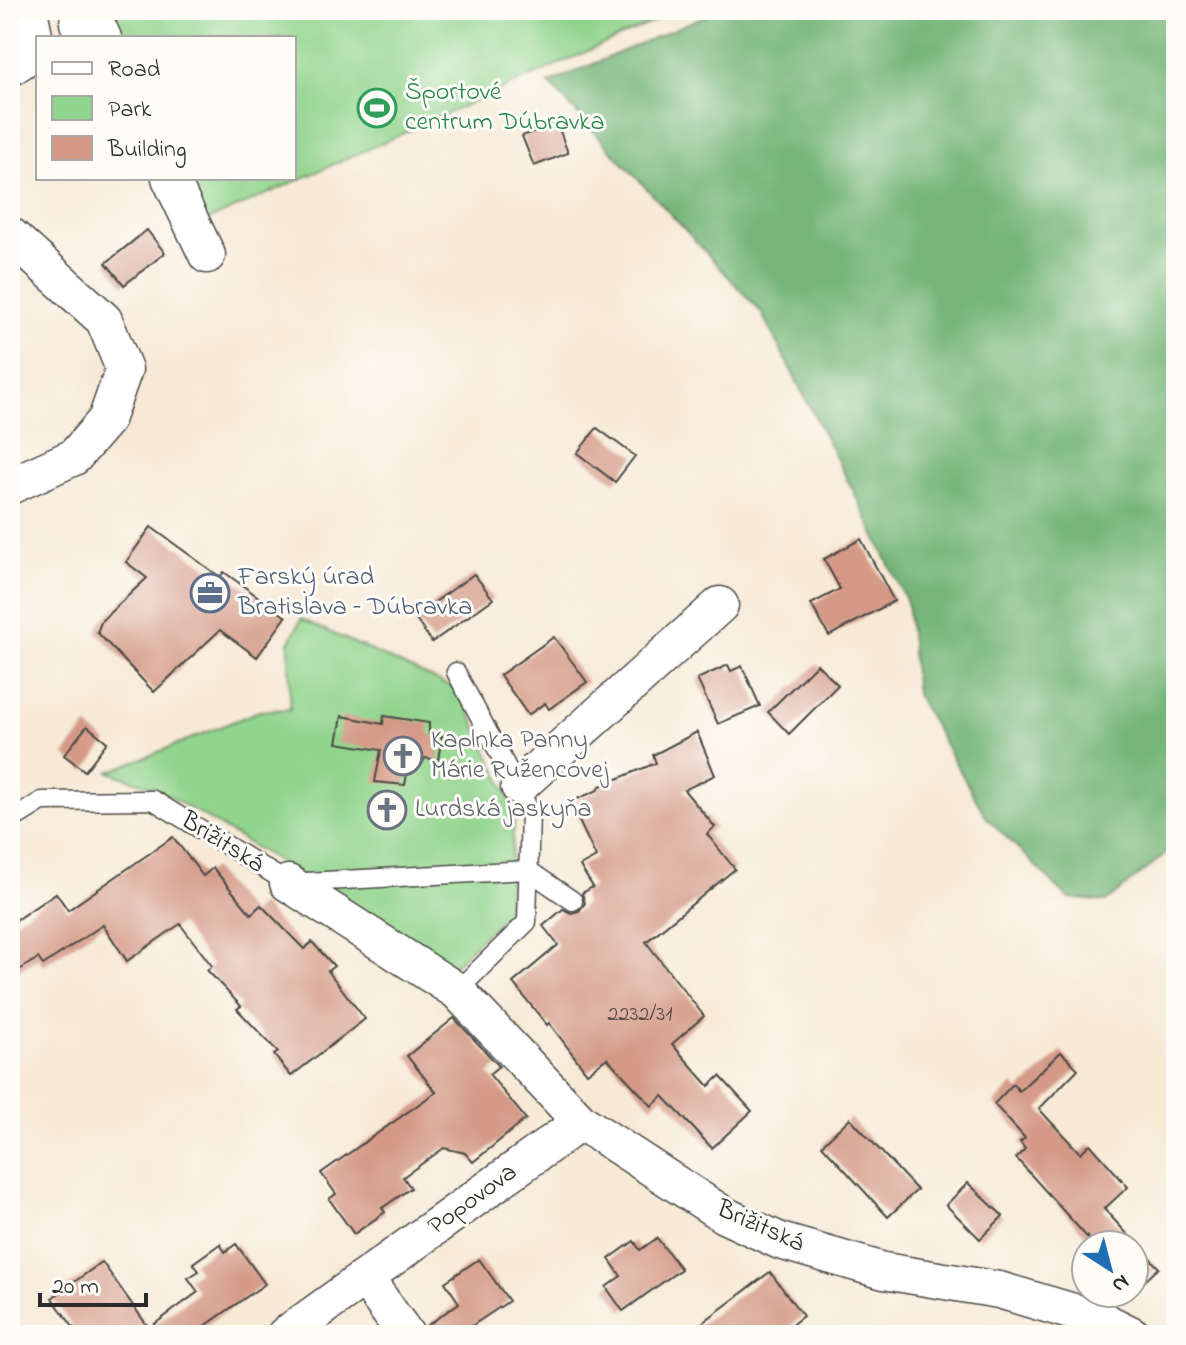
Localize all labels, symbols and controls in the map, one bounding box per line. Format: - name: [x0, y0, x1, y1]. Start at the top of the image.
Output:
- legend: [36, 36, 296, 180]
- text: Road: [108, 53, 161, 88]
- place label: Športové centrum Dúbravka: [405, 74, 604, 142]
- sports icon: Športové centrum Dúbravka: [356, 87, 398, 129]
- text: Park: [108, 93, 152, 128]
- text: Building: [107, 133, 187, 168]
- place label: Farský úrad Bratislava – Dúbravka: [237, 559, 472, 627]
- office icon: Farský úrad Bratislava – Dúbravka: [189, 572, 231, 614]
- place label: Kaplnka Panny Márie Ružencovej: [431, 722, 609, 790]
- church icon: Kaplnka Panny Márie Ružencovej: [382, 735, 424, 777]
- church icon: Lurdská jaskyňa: [366, 789, 408, 831]
- place label: Lurdská jaskyňa: [415, 791, 592, 829]
- street label: Brižitská: [172, 802, 271, 884]
- house number: 2232/31: [608, 999, 672, 1031]
- street label: Popovova: [420, 1155, 526, 1245]
- street label: Brižitská: [709, 1190, 810, 1263]
- north arrow: [1070, 1229, 1150, 1309]
- scale bar: [40, 1257, 146, 1307]
- text: N: [1105, 1265, 1135, 1300]
- text: 20 m: [52, 1270, 99, 1305]

